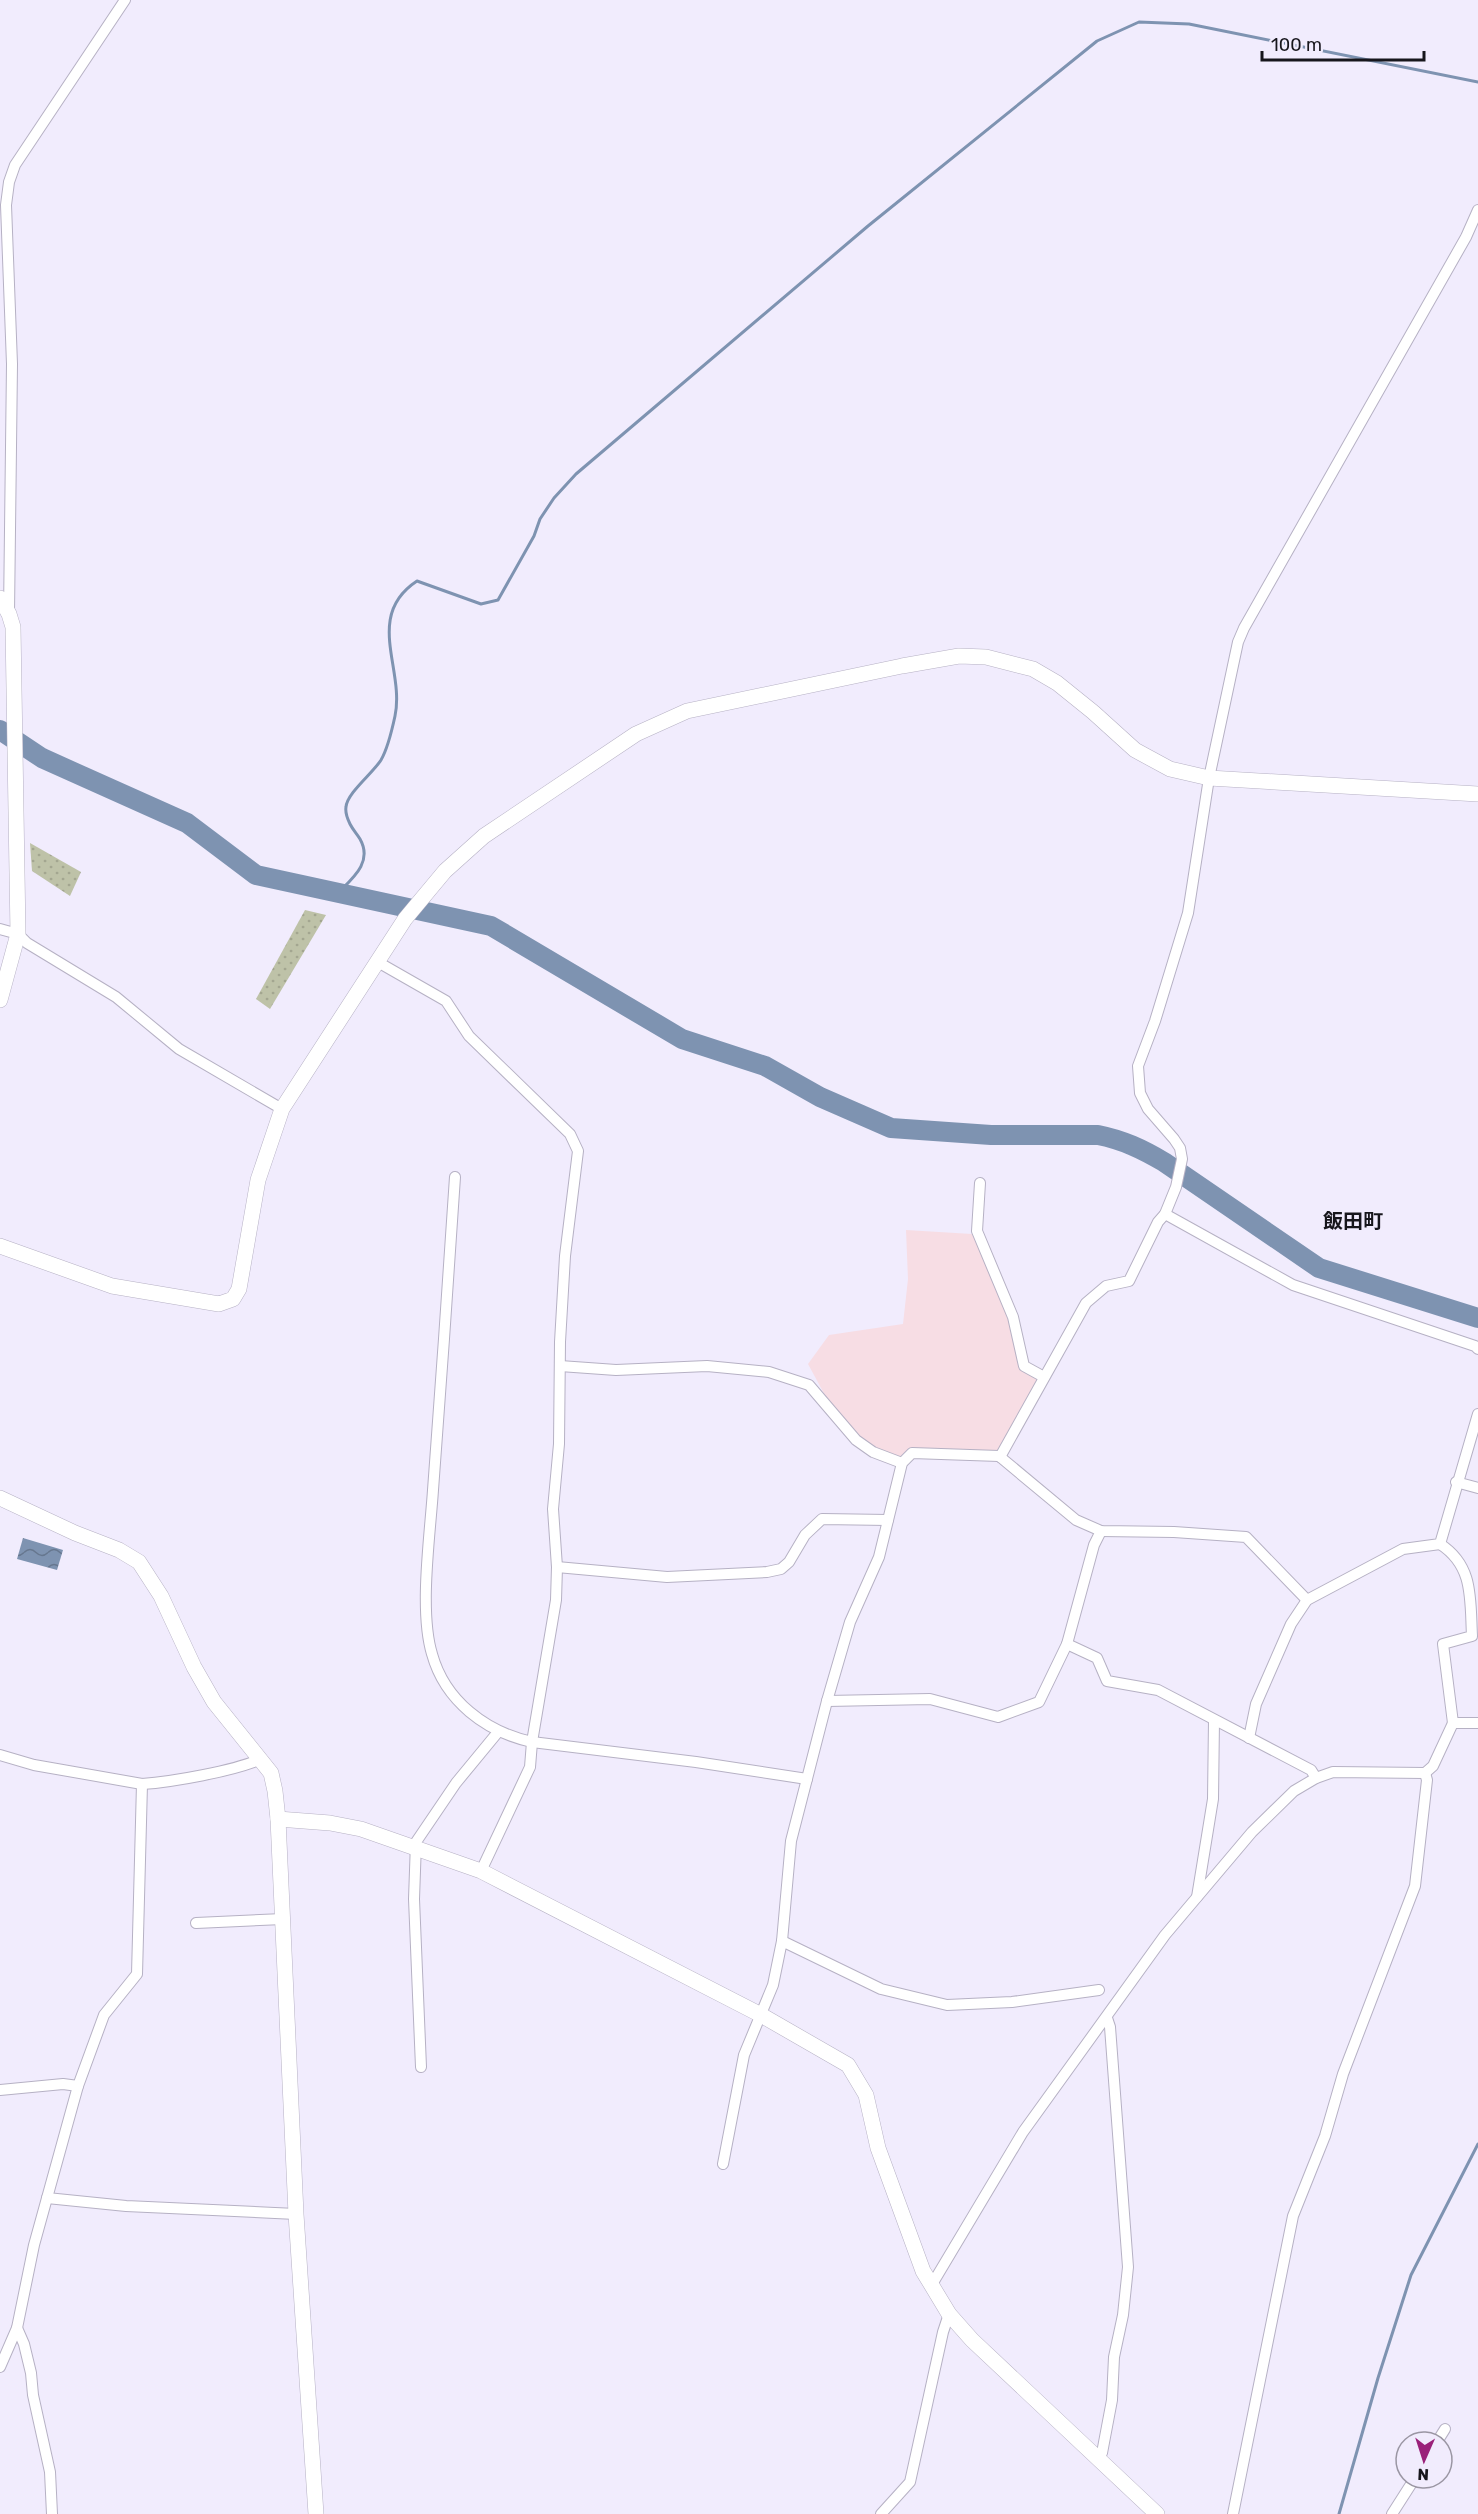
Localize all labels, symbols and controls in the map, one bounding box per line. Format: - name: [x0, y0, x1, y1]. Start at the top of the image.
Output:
- scale bar: [1262, 24, 1424, 62]
- text: 100 m: [1271, 34, 1322, 56]
- district label: 飯田町: [1323, 1209, 1383, 1233]
- north arrow: [1394, 2430, 1454, 2490]
- text: N: [1417, 2465, 1429, 2484]

